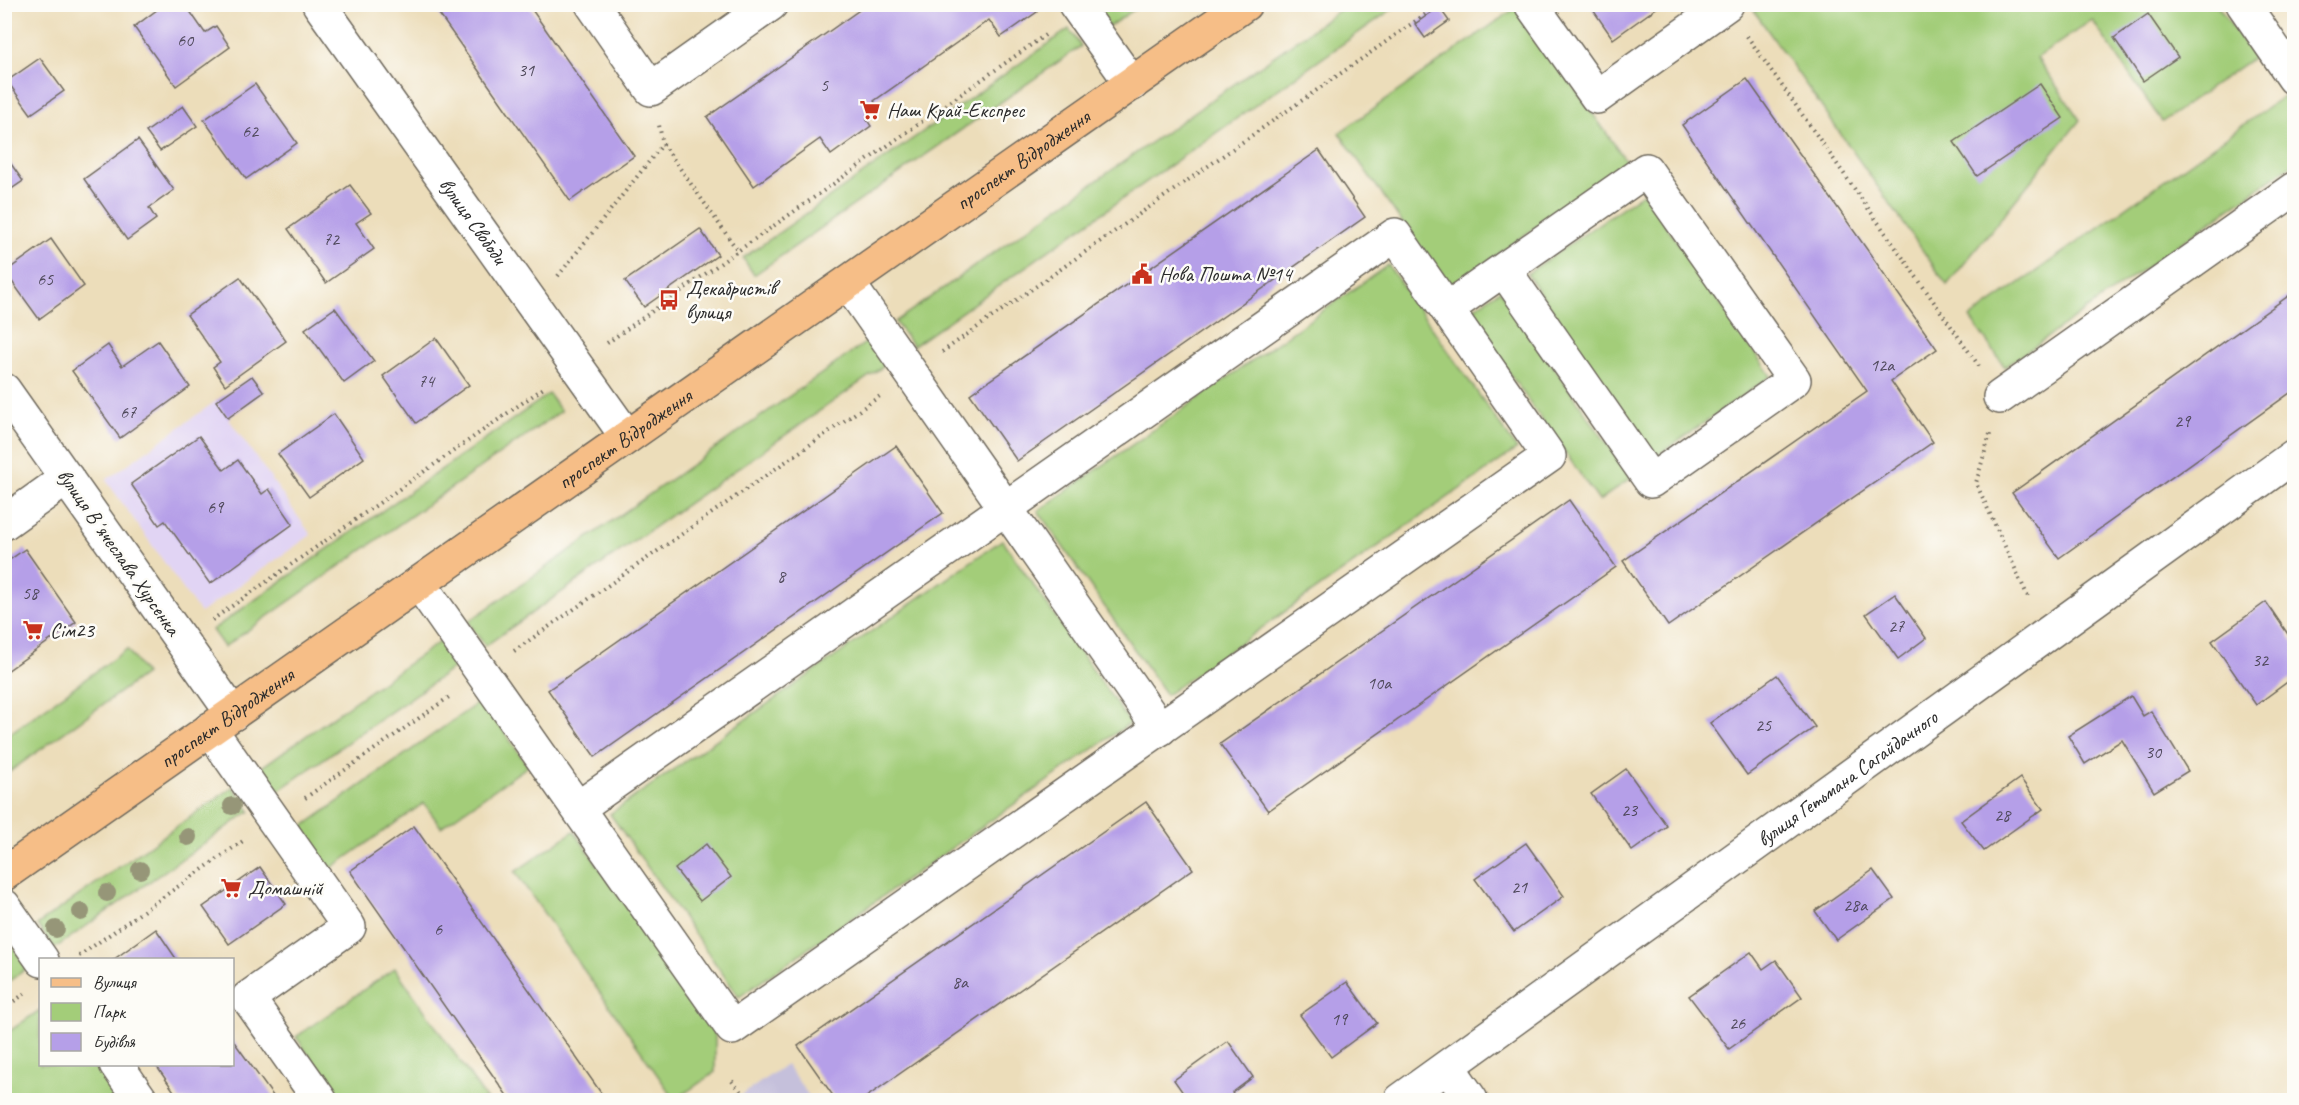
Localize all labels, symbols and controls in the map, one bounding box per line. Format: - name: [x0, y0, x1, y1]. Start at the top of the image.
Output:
- house number: 60: [177, 29, 195, 51]
- house number: 31: [518, 59, 535, 81]
- house number: 5: [820, 74, 829, 96]
- place label: Наш Край-Експрес: [887, 97, 1026, 123]
- supermarket icon: Наш Край-Експрес: [858, 98, 882, 122]
- street label: проспект Відродження: [950, 103, 1096, 216]
- house number: 62: [242, 120, 260, 142]
- street label: вулиця Свободи: [434, 173, 514, 271]
- house number: 72: [323, 228, 341, 250]
- place label: Нова Пошта №14: [1159, 261, 1294, 287]
- public building icon: Нова Пошта №14: [1130, 262, 1154, 286]
- house number: 65: [37, 268, 54, 290]
- place label: Декабристів вулиця: [686, 275, 780, 325]
- bus stop icon: Декабристів вулиця: [657, 288, 681, 312]
- house number: 12а: [1870, 354, 1895, 376]
- house number: 74: [418, 370, 436, 392]
- street label: проспект Відродження: [553, 382, 698, 495]
- house number: 67: [120, 401, 137, 423]
- house number: 29: [2174, 410, 2192, 432]
- street label: вулиця Вʼячеслава Хурсенка: [52, 463, 187, 642]
- house number: 69: [207, 496, 225, 518]
- house number: 8: [777, 565, 787, 587]
- house number: 58: [22, 582, 40, 604]
- house number: 27: [1888, 615, 1905, 637]
- place label: Сім23: [50, 617, 95, 643]
- supermarket icon: Сім23: [21, 618, 45, 642]
- house number: 32: [2252, 649, 2270, 671]
- street label: проспект Відродження: [155, 661, 300, 774]
- house number: 10а: [1367, 672, 1392, 694]
- street label: вулиця Гетьмана Сагайдачного: [1752, 703, 1944, 852]
- house number: 25: [1755, 714, 1772, 736]
- house number: 30: [2145, 741, 2163, 763]
- house number: 23: [1621, 799, 1639, 821]
- house number: 28: [1994, 804, 2012, 826]
- place label: Домашній: [248, 875, 324, 901]
- supermarket icon: Домашній: [219, 876, 243, 900]
- house number: 21: [1511, 876, 1528, 898]
- house number: 28а: [1843, 894, 1868, 916]
- house number: 6: [434, 918, 443, 940]
- legend: [39, 958, 234, 1066]
- text: Вулиця: [93, 971, 137, 993]
- house number: 8а: [952, 971, 969, 993]
- text: Парк: [93, 1001, 127, 1023]
- house number: 19: [1331, 1008, 1349, 1030]
- house number: 26: [1729, 1012, 1746, 1034]
- text: Будівля: [93, 1031, 136, 1053]

